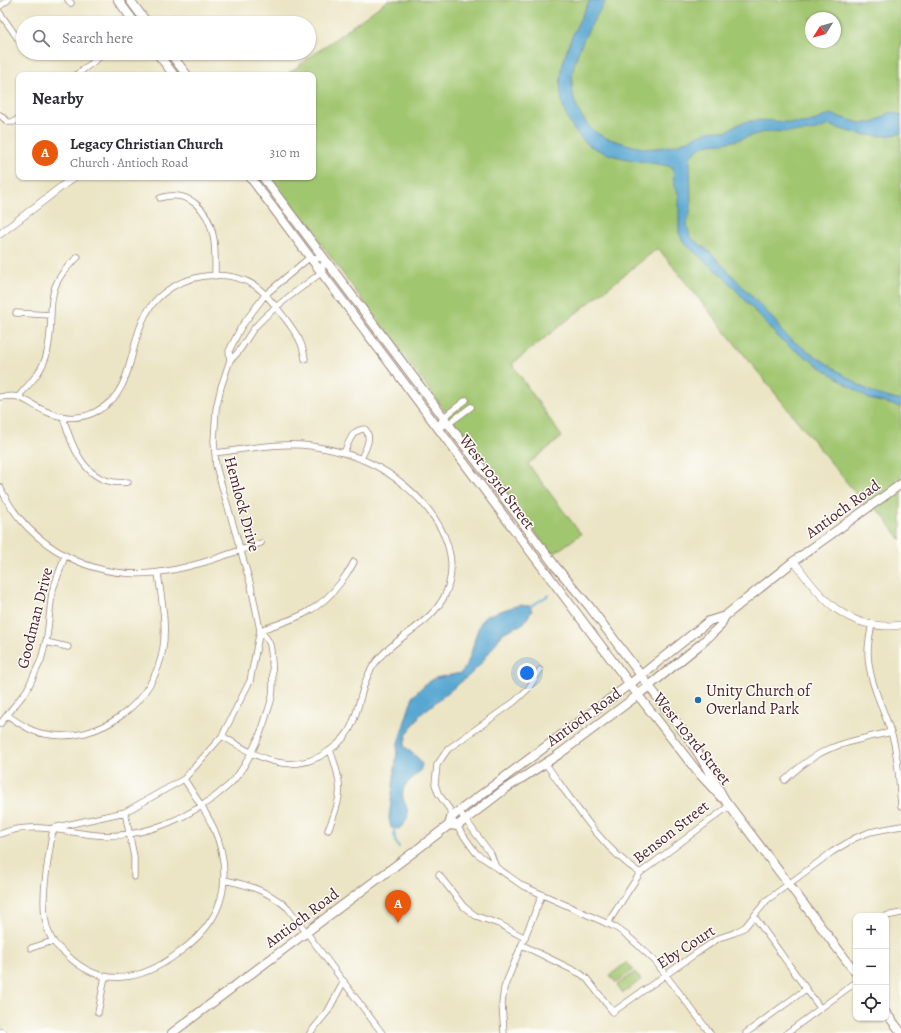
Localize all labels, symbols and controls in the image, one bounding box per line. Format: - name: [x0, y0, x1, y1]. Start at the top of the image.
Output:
- north arrow: [805, 12, 841, 48]
- search box: [16, 16, 316, 60]
- icon: search: [30, 27, 52, 49]
- text: Search here: [62, 28, 133, 48]
- text: Nearby: [32, 87, 83, 110]
- text: Legacy Christian Church: [70, 134, 223, 154]
- text: A: [41, 144, 49, 161]
- text: 310 m: [270, 144, 300, 161]
- text: Church · Antioch Road: [70, 154, 188, 171]
- street label: West 103rd Street: [453, 429, 540, 534]
- street label: Hemlock Drive: [219, 454, 265, 554]
- street label: Antioch Road: [800, 474, 885, 544]
- street label: Goodman Drive: [12, 565, 58, 671]
- your location: [517, 663, 537, 683]
- place label: Unity Church of Overland Park: [706, 680, 813, 720]
- street label: Antioch Road: [541, 682, 626, 752]
- street label: West 103rd Street: [647, 687, 736, 790]
- marker: Unity Church of Overland Park: [693, 695, 703, 705]
- street label: Benson Street: [628, 795, 714, 869]
- street label: Antioch Road: [260, 883, 344, 954]
- pin: A: [385, 890, 411, 923]
- map controls: [853, 913, 889, 1021]
- button: +: [853, 913, 889, 949]
- street label: Eby Court: [653, 920, 719, 974]
- button: −: [853, 949, 889, 985]
- button: locate: [853, 985, 889, 1021]

